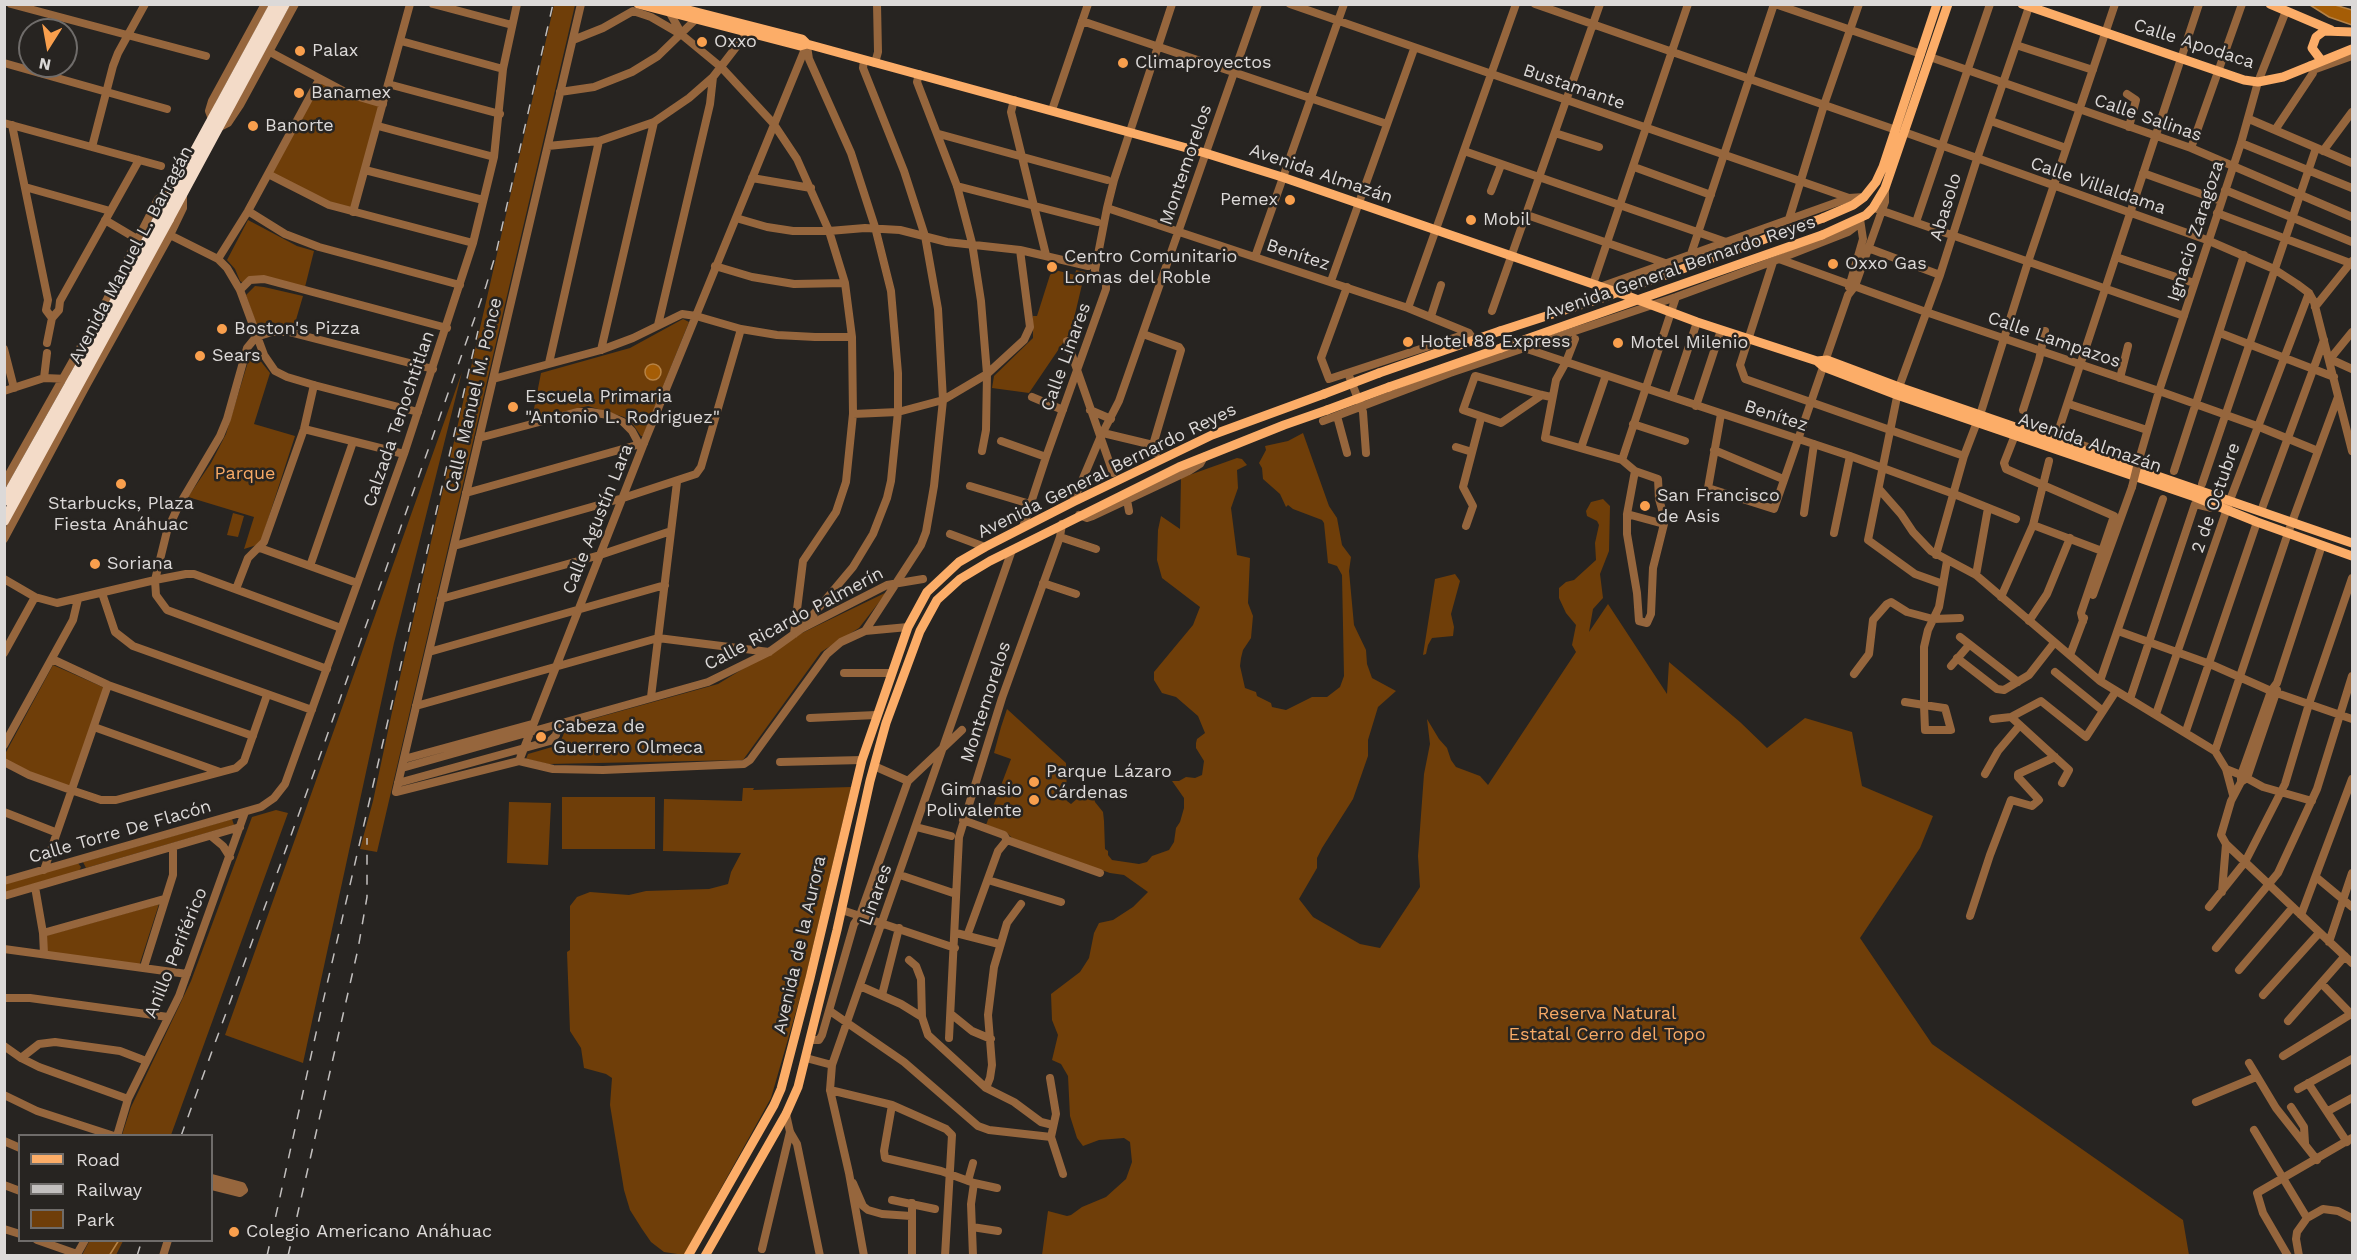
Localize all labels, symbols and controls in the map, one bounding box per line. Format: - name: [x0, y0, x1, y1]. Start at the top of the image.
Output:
- street label: Calle Apodaca: [2131, 14, 2257, 74]
- north arrow: [18, 18, 78, 78]
- place label: Oxxo: [714, 31, 757, 53]
- marker: Oxxo: [695, 35, 709, 49]
- place label: Palax: [312, 40, 358, 62]
- marker: Palax: [293, 44, 307, 58]
- place label: Climaproyectos: [1135, 52, 1271, 74]
- text: N: [37, 54, 52, 75]
- marker: Climaproyectos: [1116, 56, 1130, 70]
- street label: Bustamante: [1520, 59, 1628, 115]
- place label: Banamex: [311, 82, 391, 104]
- marker: Banamex: [292, 86, 306, 100]
- street label: Calle Salinas: [2091, 89, 2205, 147]
- street label: Montemorelos: [1155, 102, 1217, 228]
- place label: Banorte: [265, 115, 334, 137]
- marker: Banorte: [246, 119, 260, 133]
- street label: Avenida Almazán: [1246, 139, 1396, 209]
- street label: Avenida Manuel L. Barragán: [64, 142, 198, 368]
- street label: Calle Villaldama: [2027, 153, 2169, 219]
- street label: Ignacio Zaragoza: [2163, 158, 2229, 304]
- street label: Abasolo: [1925, 170, 1967, 244]
- place label: Pemex: [1220, 189, 1278, 211]
- marker: Pemex: [1283, 193, 1297, 207]
- place label: Mobil: [1483, 209, 1531, 231]
- street label: Avenida General Bernardo Reyes: [1542, 211, 1818, 325]
- marker: Mobil: [1464, 213, 1478, 227]
- street label: Benítez: [1263, 235, 1333, 275]
- place label: Centro Comunitario Lomas del Roble: [1064, 246, 1237, 288]
- place label: Oxxo Gas: [1845, 253, 1927, 275]
- marker: Oxxo Gas: [1826, 257, 1840, 271]
- marker: Centro Comunitario Lomas del Roble: [1045, 260, 1059, 274]
- street label: Calle Manuel M. Ponce: [441, 295, 507, 495]
- street label: Calle Linares: [1036, 300, 1096, 414]
- street label: Calle Lampazos: [1985, 307, 2123, 373]
- place label: Boston's Pizza: [234, 318, 360, 340]
- marker: Boston's Pizza: [215, 322, 229, 336]
- street label: Calzada Tenochtitlan: [359, 328, 439, 510]
- place label: Hotel 88 Express: [1420, 331, 1570, 353]
- place label: Motel Milenio: [1630, 332, 1748, 354]
- marker: Hotel 88 Express: [1401, 335, 1415, 349]
- marker: Motel Milenio: [1611, 336, 1625, 350]
- place label: Sears: [212, 345, 261, 367]
- marker: Sears: [193, 349, 207, 363]
- place label: Escuela Primaria "Antonio L. Rodriguez": [525, 386, 720, 428]
- street label: Benítez: [1741, 396, 1811, 436]
- street label: Avenida General Bernardo Reyes: [974, 399, 1240, 543]
- marker: Escuela Primaria "Antonio L. Rodriguez": [506, 400, 520, 414]
- street label: Avenida Almazán: [2015, 408, 2165, 478]
- street label: 2 de Octubre: [2187, 440, 2245, 556]
- street label: Calle Agustín Lara: [558, 441, 638, 597]
- park label: Parque: [214, 463, 276, 485]
- marker: Starbucks, Plaza Fiesta Anáhuac: [114, 477, 128, 491]
- place label: San Francisco de Asis: [1657, 485, 1780, 528]
- place label: Starbucks, Plaza Fiesta Anáhuac: [48, 493, 194, 536]
- marker: San Francisco de Asis: [1638, 499, 1652, 513]
- place label: Soriana: [107, 553, 173, 575]
- marker: Soriana: [88, 557, 102, 571]
- street label: Calle Ricardo Palmerín: [701, 563, 887, 675]
- street label: Montemorelos: [956, 639, 1016, 765]
- place label: Cabeza de Guerrero Olmeca: [553, 716, 703, 758]
- marker: Cabeza de Guerrero Olmeca: [534, 730, 548, 744]
- place label: Parque Lázaro Cárdenas: [1046, 761, 1172, 804]
- marker: Parque Lázaro Cárdenas: [1027, 775, 1041, 789]
- place label: Gimnasio Polivalente: [926, 779, 1022, 822]
- marker: Gimnasio Polivalente: [1027, 793, 1041, 807]
- street label: Calle Torre De Flacón: [26, 796, 214, 868]
- street label: Avenida de la Aurora: [769, 854, 831, 1036]
- street label: Linares: [855, 861, 897, 929]
- street label: Anillo Periférico: [140, 884, 212, 1022]
- park label: Reserva Natural Estatal Cerro del Topo: [1509, 1003, 1705, 1046]
- legend: [18, 1134, 213, 1242]
- text: Road: [76, 1149, 120, 1170]
- text: Railway: [76, 1179, 142, 1200]
- text: Park: [76, 1209, 115, 1230]
- place label: Colegio Americano Anáhuac: [246, 1221, 492, 1243]
- marker: Colegio Americano Anáhuac: [227, 1225, 241, 1239]

